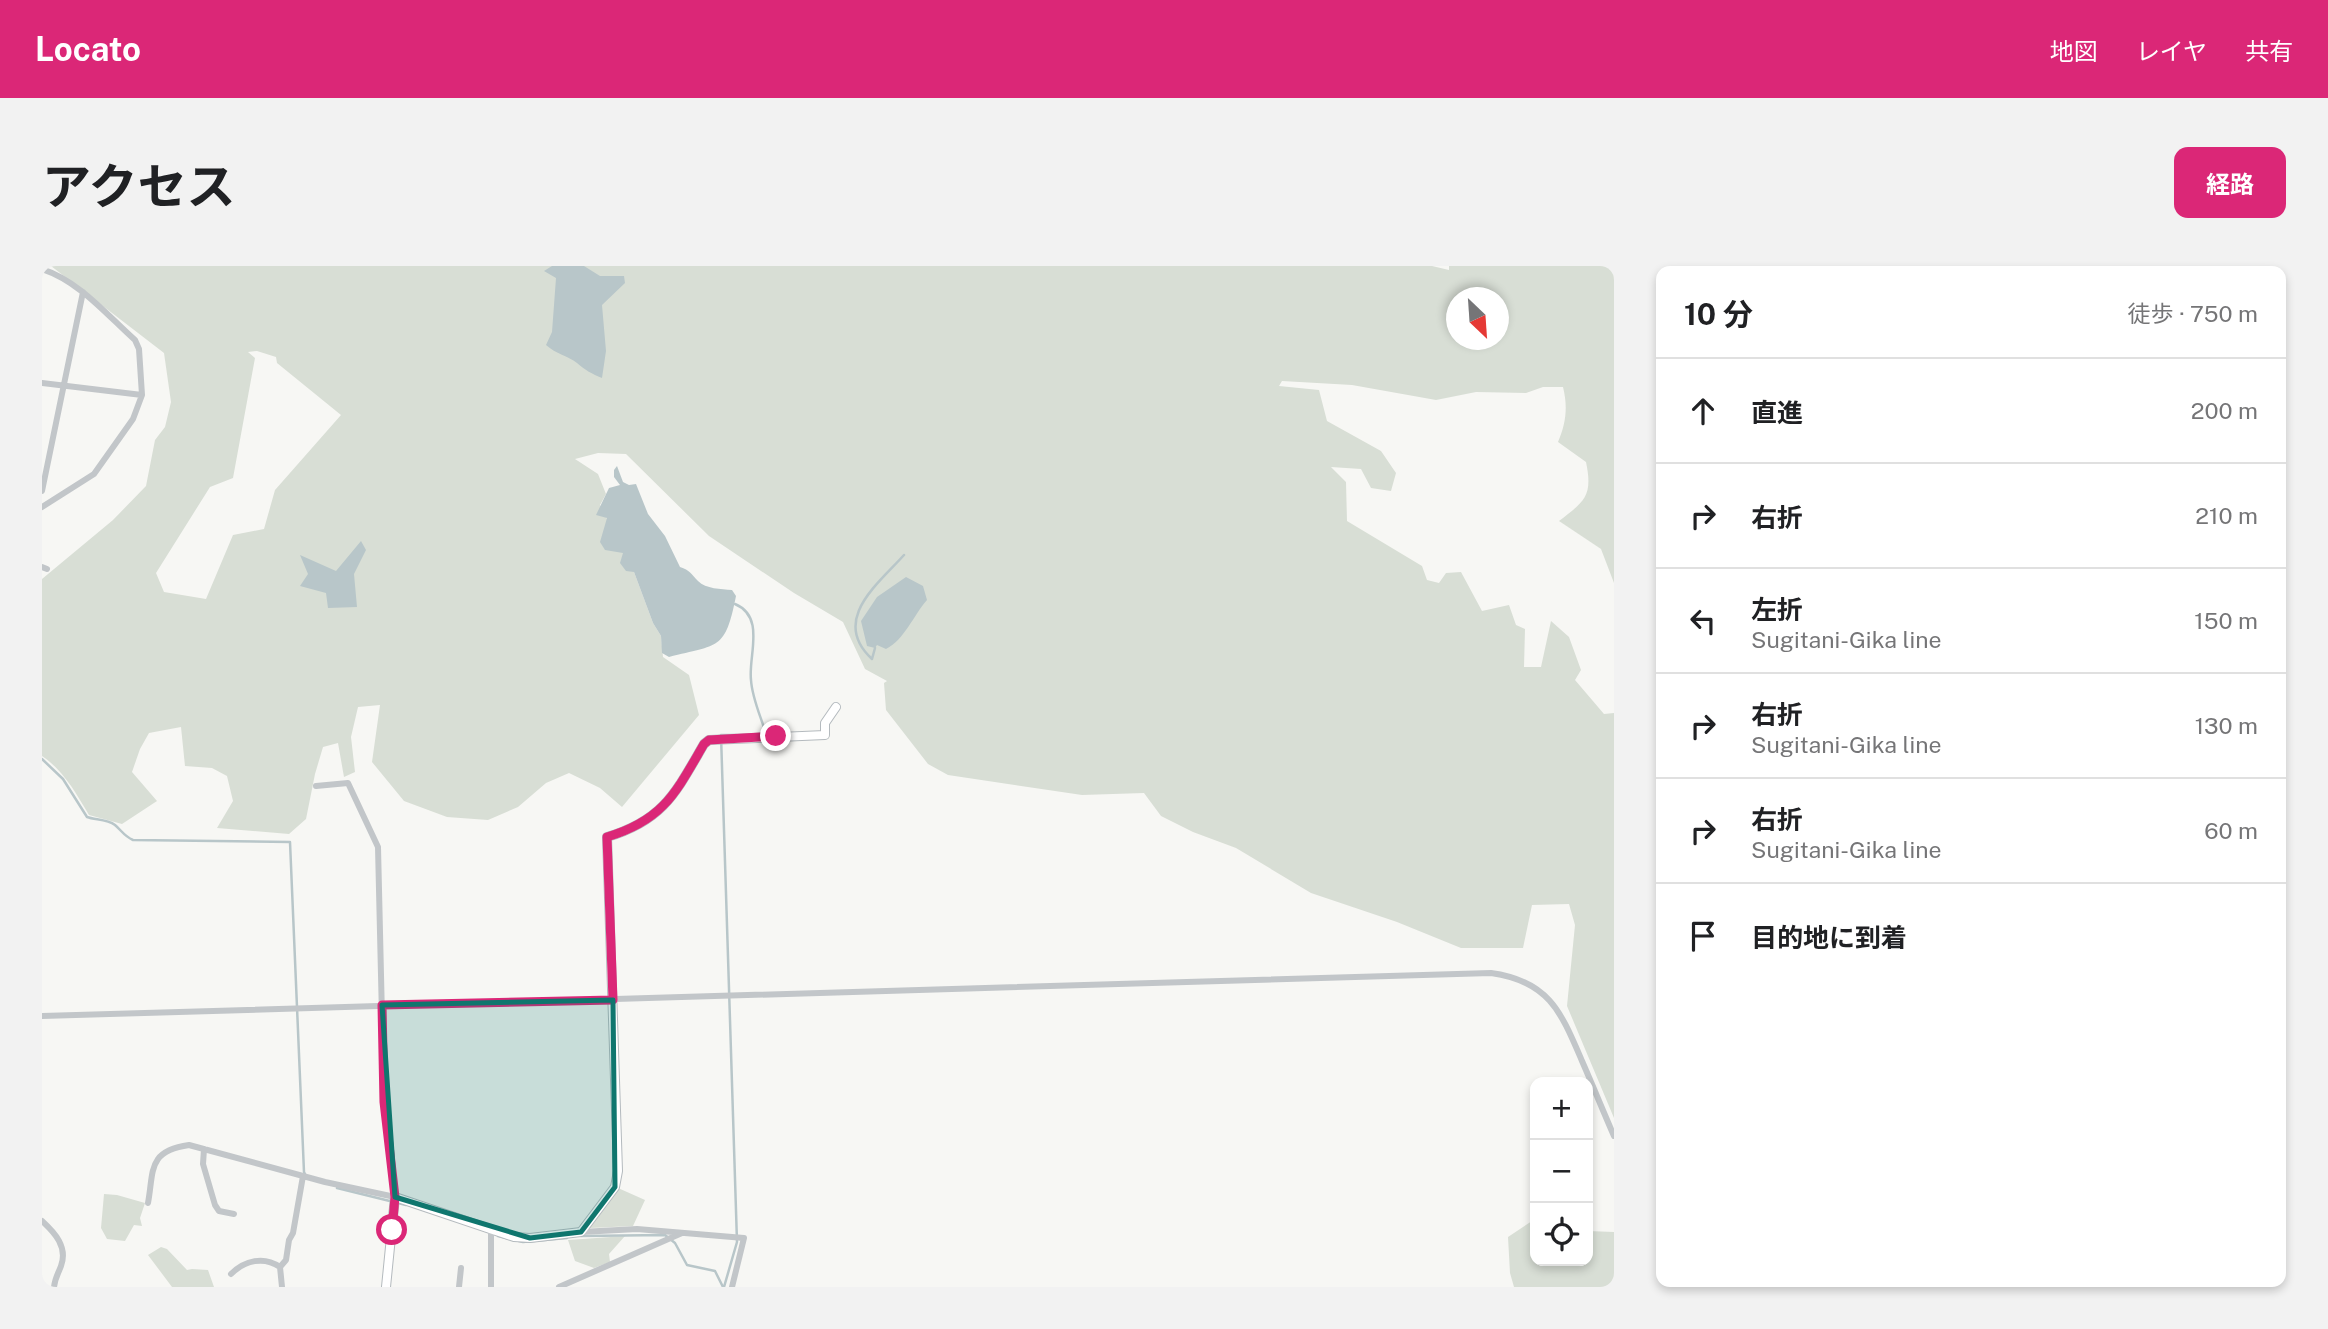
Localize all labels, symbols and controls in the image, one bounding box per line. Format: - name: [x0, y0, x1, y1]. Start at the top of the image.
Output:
- text: Locato: [35, 30, 141, 68]
- text: 地図: [2050, 37, 2098, 65]
- text: レイヤ: [2136, 37, 2207, 65]
- text: 共有: [2245, 37, 2293, 65]
- button: 経路: [2174, 147, 2286, 218]
- text: アクセス: [42, 157, 236, 215]
- north arrow: [1446, 287, 1509, 350]
- text: 10 分: [1684, 296, 1753, 332]
- text: 徒歩 · 750 m: [2128, 300, 2258, 327]
- icon: ahead: [1684, 392, 1722, 430]
- text: 直進: [1751, 397, 1803, 428]
- text: 200 m: [2191, 397, 2258, 424]
- icon: right: [1684, 497, 1722, 535]
- text: 右折: [1751, 502, 1803, 533]
- text: 210 m: [2195, 502, 2258, 529]
- text: 左折: [1751, 594, 1803, 625]
- icon: left: [1684, 602, 1722, 640]
- text: 150 m: [2194, 607, 2258, 634]
- text: Sugitani-Gika line: [1751, 626, 1942, 653]
- text: 右折: [1751, 699, 1803, 730]
- icon: right: [1684, 707, 1722, 745]
- text: 130 m: [2195, 712, 2258, 739]
- route end: [760, 720, 791, 751]
- text: Sugitani-Gika line: [1751, 731, 1942, 758]
- text: 右折: [1751, 804, 1803, 835]
- icon: right: [1684, 812, 1722, 850]
- text: 60 m: [2204, 817, 2258, 844]
- text: Sugitani-Gika line: [1751, 836, 1942, 863]
- icon: arrive: [1684, 917, 1722, 955]
- text: 目的地に到着: [1751, 922, 1907, 953]
- map controls: [1530, 1077, 1593, 1266]
- button: +: [1530, 1077, 1593, 1140]
- button: −: [1530, 1140, 1593, 1203]
- button: locate: [1530, 1203, 1593, 1266]
- route start: [376, 1214, 407, 1245]

